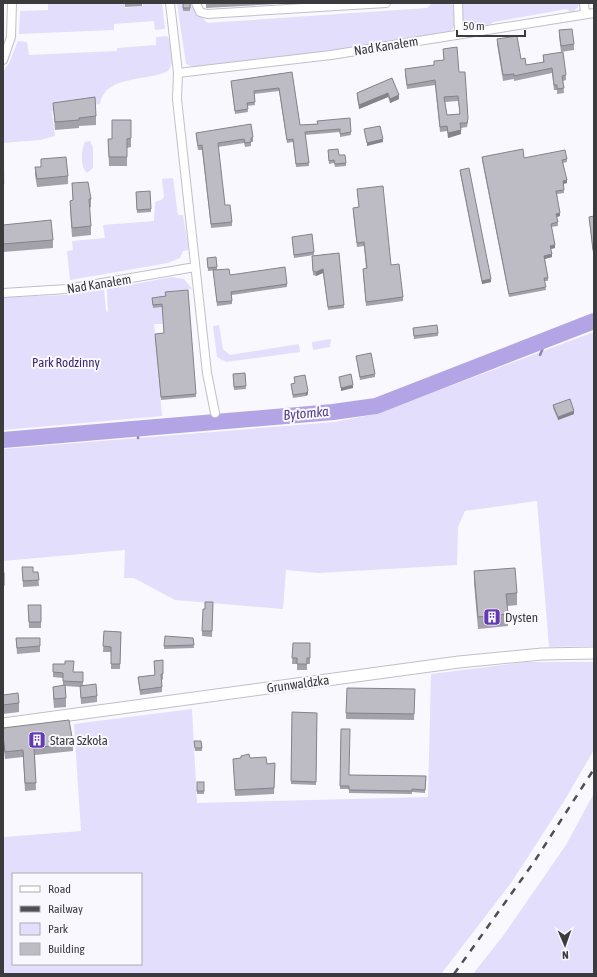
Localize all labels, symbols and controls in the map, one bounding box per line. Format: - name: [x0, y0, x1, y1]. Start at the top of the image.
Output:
- scale bar: [457, 12, 525, 38]
- text: 50 m: [463, 19, 485, 33]
- street label: Nad Kanałem: [353, 34, 419, 58]
- street label: Nad Kanałem: [66, 272, 132, 296]
- park label: Park Rodzinny: [32, 355, 101, 370]
- water label: Bytomka: [283, 403, 330, 423]
- building icon: Dysten: [482, 607, 502, 627]
- place label: Dysten: [505, 610, 538, 625]
- street label: Grunwaldzka: [266, 672, 330, 696]
- building icon: Stara Szkoła: [27, 730, 47, 750]
- place label: Stara Szkoła: [50, 733, 108, 748]
- legend: [12, 873, 142, 965]
- text: Road: [48, 882, 71, 896]
- text: Railway: [48, 902, 83, 916]
- text: Park: [48, 922, 69, 936]
- north arrow: [545, 925, 585, 965]
- text: Building: [48, 942, 86, 956]
- text: N: [562, 949, 569, 961]

